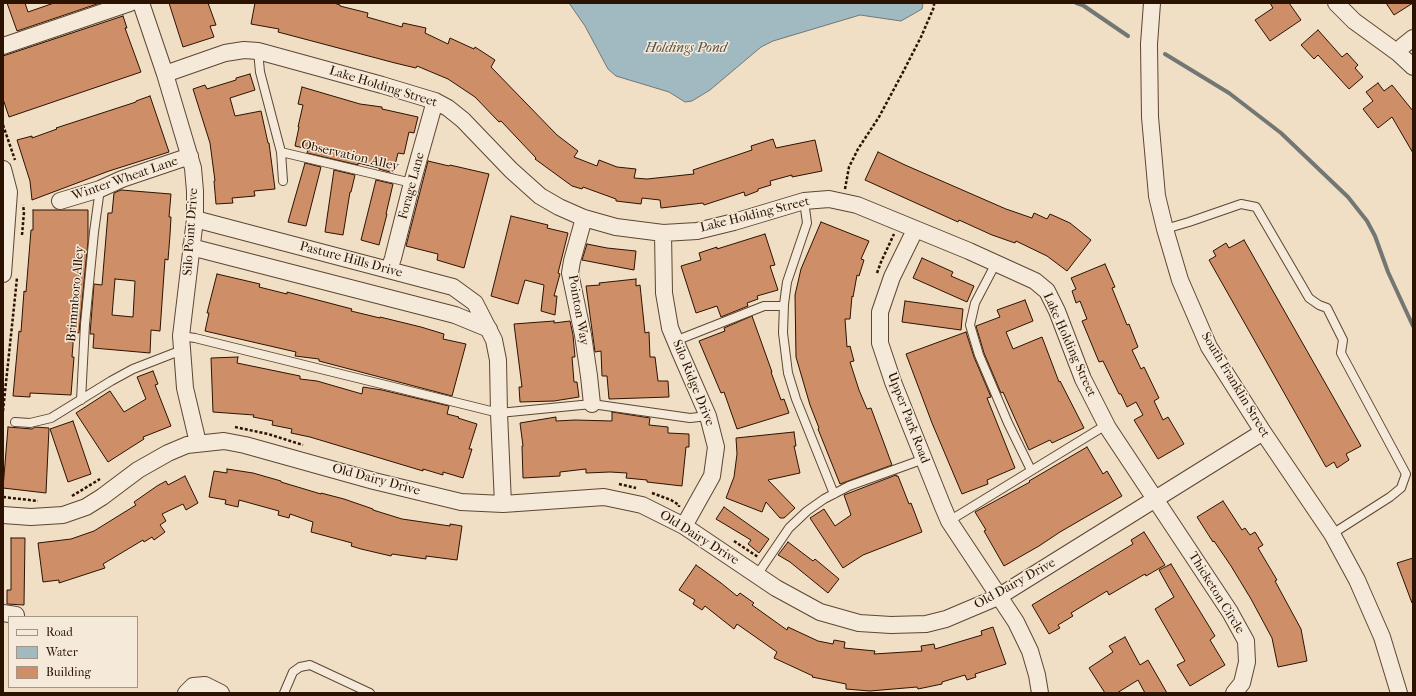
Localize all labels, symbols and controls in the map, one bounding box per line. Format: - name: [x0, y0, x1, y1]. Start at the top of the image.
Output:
- water label: Holdings Pond: [645, 41, 727, 57]
- street label: Lake Holding Street: [327, 63, 439, 111]
- street label: Observation Alley: [299, 137, 401, 175]
- street label: Forage Lane: [396, 151, 428, 221]
- street label: Winter Wheat Lane: [70, 154, 180, 204]
- street label: Silo Point Drive: [180, 188, 202, 276]
- street label: Lake Holding Street: [699, 194, 811, 236]
- street label: Pasture Hills Drive: [298, 239, 404, 281]
- street label: Brimmboro Alley: [64, 245, 88, 343]
- street label: Pointon Way: [564, 273, 592, 347]
- street label: Lake Holding Street: [1039, 291, 1099, 399]
- street label: South Franklin Street: [1197, 330, 1273, 440]
- street label: Silo Ridge Drive: [669, 338, 717, 428]
- street label: Upper Park Road: [883, 370, 933, 466]
- street label: Old Dairy Drive: [330, 461, 422, 499]
- street label: Old Dairy Drive: [657, 507, 741, 569]
- street label: Thicketon Circle: [1185, 549, 1247, 637]
- street label: Old Dairy Drive: [972, 555, 1058, 613]
- legend: [8, 616, 138, 688]
- text: Road: [46, 625, 73, 639]
- text: Water: [46, 645, 78, 659]
- text: Building: [46, 665, 91, 679]

